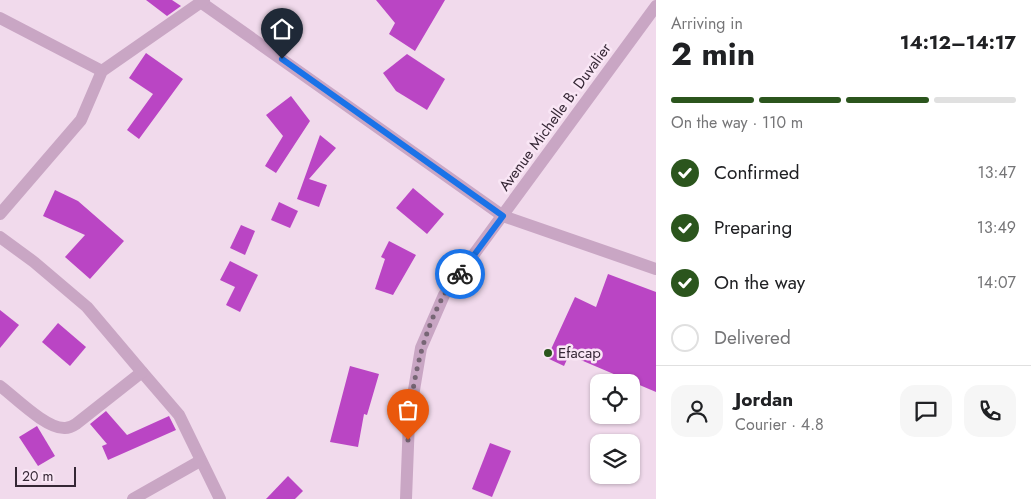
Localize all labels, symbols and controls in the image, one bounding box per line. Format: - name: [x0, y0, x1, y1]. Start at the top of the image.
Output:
- pin: [261, 8, 303, 59]
- text: Arriving in: [671, 12, 743, 35]
- icon: home: [268, 15, 296, 43]
- text: 14:12–14:17: [900, 29, 1016, 56]
- text: 2 min: [671, 31, 755, 77]
- street label: Avenue Michelle B. Duvalier: [494, 38, 617, 196]
- text: On the way · 110 m: [671, 111, 803, 134]
- icon: check: [671, 159, 699, 187]
- text: Confirmed: [714, 159, 800, 186]
- text: 13:47: [978, 161, 1016, 184]
- icon: check: [671, 214, 699, 242]
- text: Preparing: [714, 214, 792, 241]
- text: 13:49: [977, 216, 1016, 239]
- courier: [435, 249, 485, 299]
- icon: bike: [446, 260, 474, 288]
- icon: check: [671, 269, 699, 297]
- text: On the way: [714, 269, 805, 296]
- text: 14:07: [977, 271, 1016, 294]
- text: Delivered: [714, 324, 791, 351]
- place label: Efacap: [558, 342, 601, 364]
- marker: Efacap: [542, 347, 554, 359]
- map controls: [590, 374, 640, 484]
- button: locate: [590, 374, 640, 424]
- button: person: [671, 385, 723, 437]
- button: chat: [900, 385, 952, 437]
- button: phone: [964, 385, 1016, 437]
- text: Jordan: [735, 386, 793, 413]
- pin: [387, 389, 429, 440]
- icon: bag: [394, 396, 422, 424]
- text: Courier · 4.8: [735, 413, 824, 436]
- button: layers: [590, 434, 640, 484]
- scale bar: [15, 464, 76, 487]
- text: 20 m: [22, 466, 54, 486]

